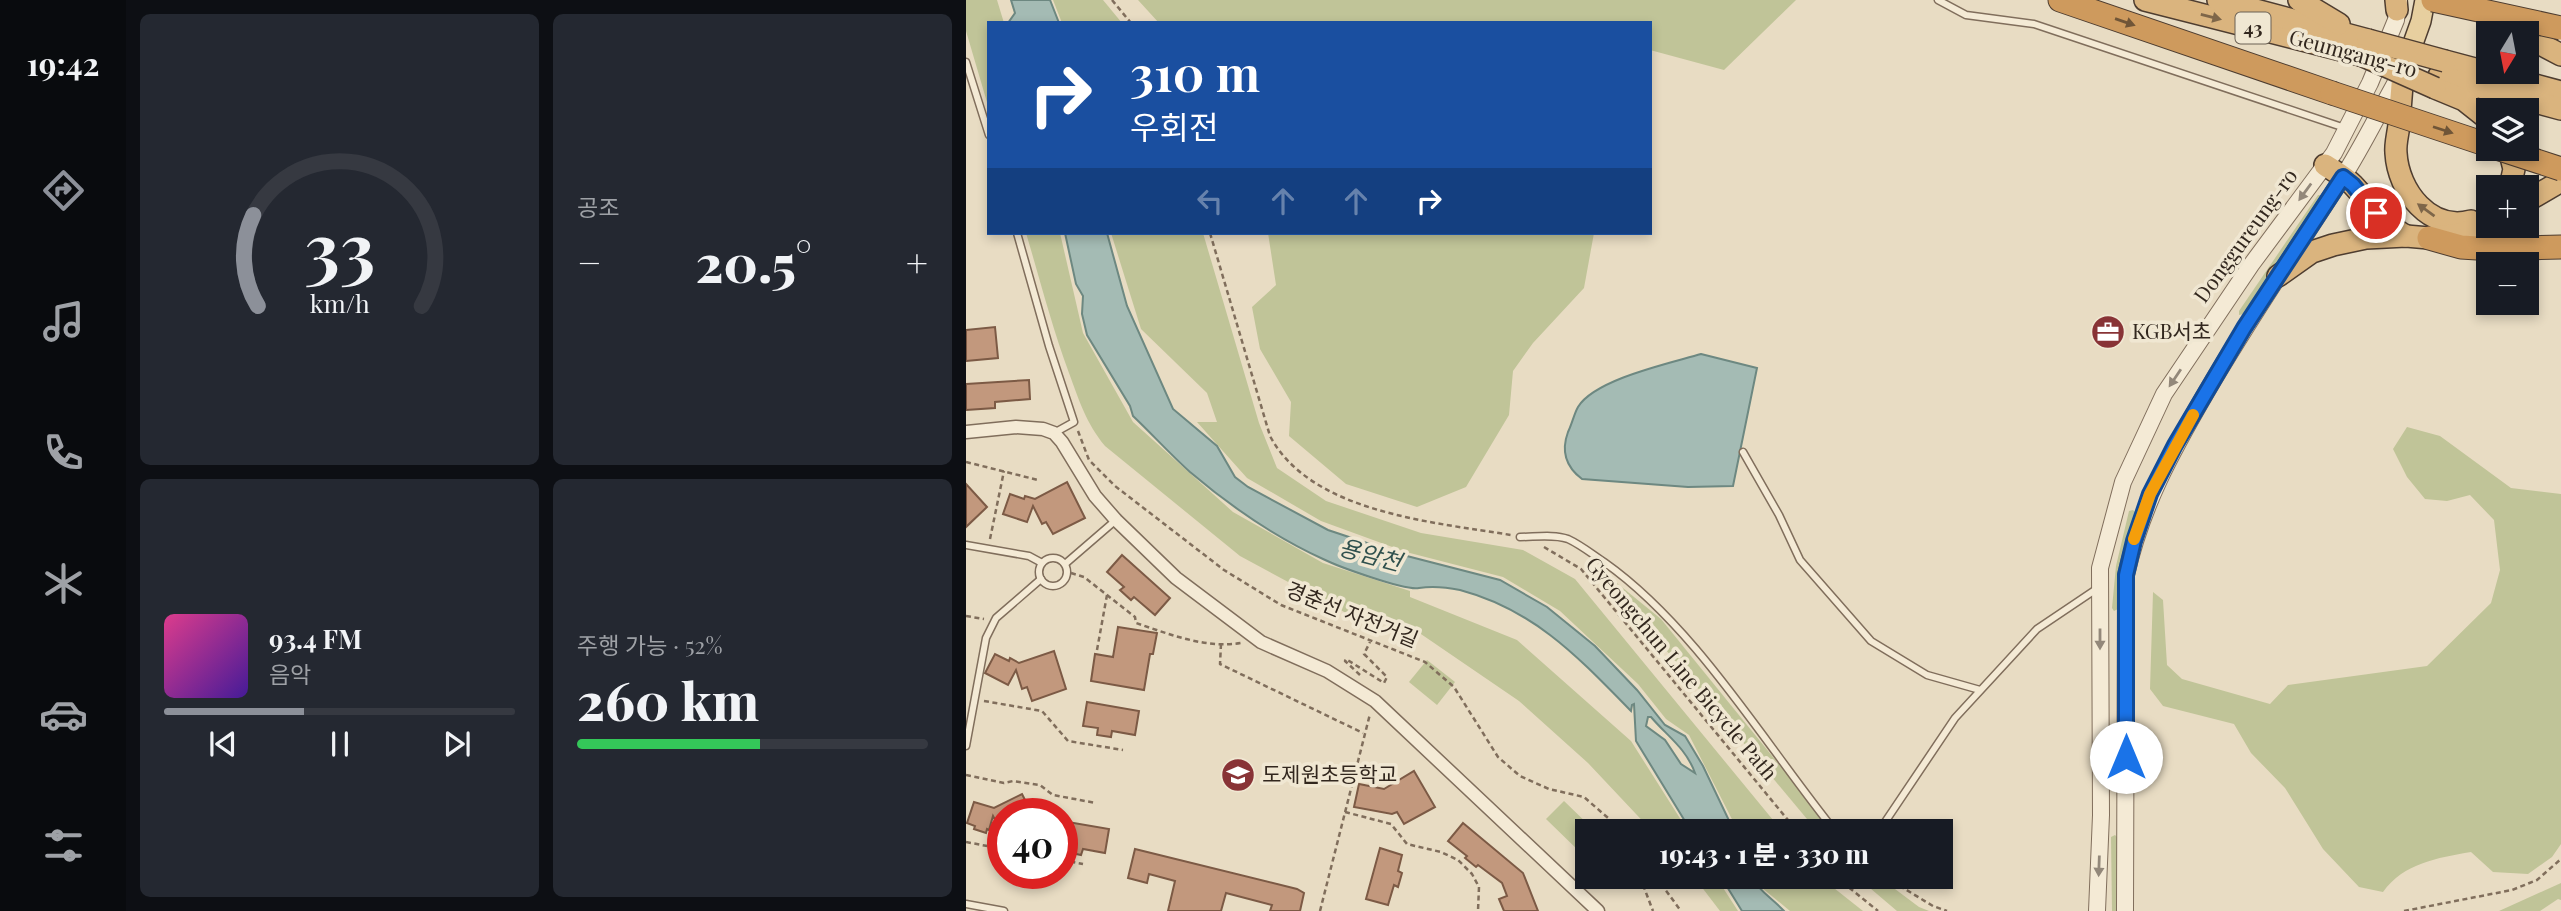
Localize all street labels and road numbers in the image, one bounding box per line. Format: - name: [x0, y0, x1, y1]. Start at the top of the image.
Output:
- road number: 43: [2236, 12, 2270, 44]
- street label: Geumgang-ro: [2286, 22, 2421, 83]
- street label: Donggureung-ro: [2186, 162, 2303, 307]
- street label: Gyeongchun Line Bicycle Path: [1581, 550, 1785, 786]
- street label: 경춘선 자전거길: [1282, 574, 1423, 652]

